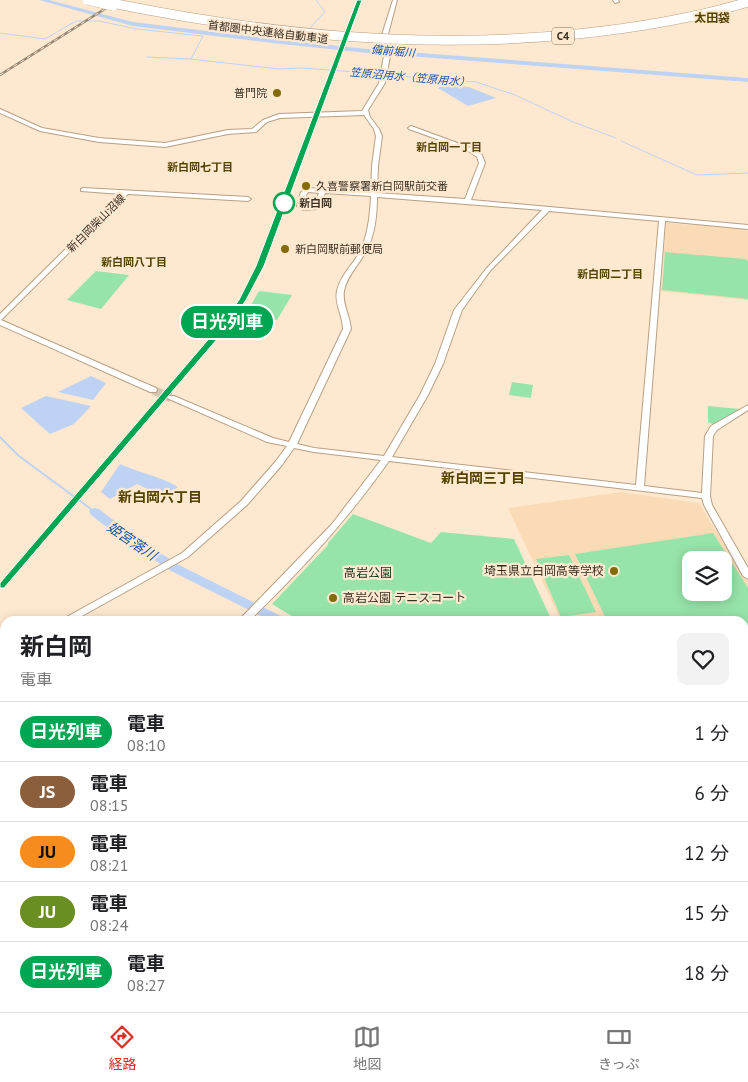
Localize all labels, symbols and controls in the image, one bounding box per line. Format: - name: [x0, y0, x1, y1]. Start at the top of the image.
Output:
- district label: 太田袋: [694, 10, 730, 25]
- street label: 首都圏中央連絡自動車道: [207, 18, 329, 46]
- road number: C4: [552, 28, 574, 44]
- water label: 備前堀川: [370, 42, 417, 60]
- water label: 笠原沼用水（笠原用水）: [349, 65, 471, 89]
- place label: 普門院: [234, 86, 267, 100]
- marker: 普門院: [271, 87, 283, 99]
- district label: 新白岡一丁目: [416, 140, 482, 154]
- district label: 新白岡七丁目: [167, 160, 233, 174]
- place label: 久喜警察署新白岡駅前交番: [316, 179, 448, 193]
- marker: 久喜警察署新白岡駅前交番: [300, 180, 312, 192]
- street label: 新白岡柴山沼線: [64, 191, 128, 255]
- marker: 新白岡: [273, 192, 295, 214]
- place label: 新白岡: [299, 196, 332, 210]
- place label: 新白岡駅前郵便局: [295, 242, 383, 256]
- marker: 新白岡駅前郵便局: [279, 243, 291, 255]
- district label: 新白岡八丁目: [101, 255, 167, 269]
- district label: 新白岡二丁目: [577, 267, 643, 281]
- line badge: 日光列車: [192, 306, 262, 338]
- text: 日光列車: [191, 310, 263, 333]
- district label: 新白岡三丁目: [441, 469, 525, 487]
- district label: 新白岡六丁目: [118, 488, 202, 506]
- water label: 姫宮落川: [104, 518, 162, 565]
- map controls: [682, 551, 732, 601]
- button: layers: [682, 551, 732, 601]
- place label: 埼玉県立白岡高等学校: [484, 563, 604, 578]
- park label: 高岩公園: [344, 565, 392, 580]
- marker: 埼玉県立白岡高等学校: [608, 565, 620, 577]
- place label: 高岩公園 テニスコート: [343, 590, 466, 605]
- marker: 高岩公園 テニスコート: [327, 592, 339, 604]
- text: 新白岡: [20, 631, 92, 662]
- button: heart: [677, 633, 729, 685]
- text: 電車: [20, 669, 52, 689]
- text: 電車: [127, 711, 165, 735]
- text: 日光列車: [30, 720, 102, 743]
- text: 1 分: [695, 721, 729, 745]
- text: 08:10: [127, 735, 165, 755]
- text: 電車: [90, 771, 128, 795]
- text: JS: [40, 780, 55, 803]
- text: 6 分: [695, 781, 729, 805]
- text: 08:15: [90, 795, 128, 815]
- text: 電車: [90, 831, 128, 855]
- text: JU: [39, 840, 56, 863]
- text: 12 分: [684, 841, 729, 865]
- text: 08:21: [90, 855, 128, 875]
- text: 電車: [90, 891, 128, 915]
- text: JU: [39, 900, 56, 923]
- text: 15 分: [684, 901, 729, 925]
- text: 08:24: [90, 915, 128, 935]
- text: 電車: [127, 951, 165, 975]
- text: 日光列車: [30, 960, 102, 983]
- text: 18 分: [684, 961, 729, 985]
- text: 08:27: [127, 975, 165, 995]
- tab: 経路: [108, 1023, 136, 1073]
- tab: 地図: [353, 1023, 381, 1073]
- tab: きっぷ: [598, 1023, 640, 1073]

